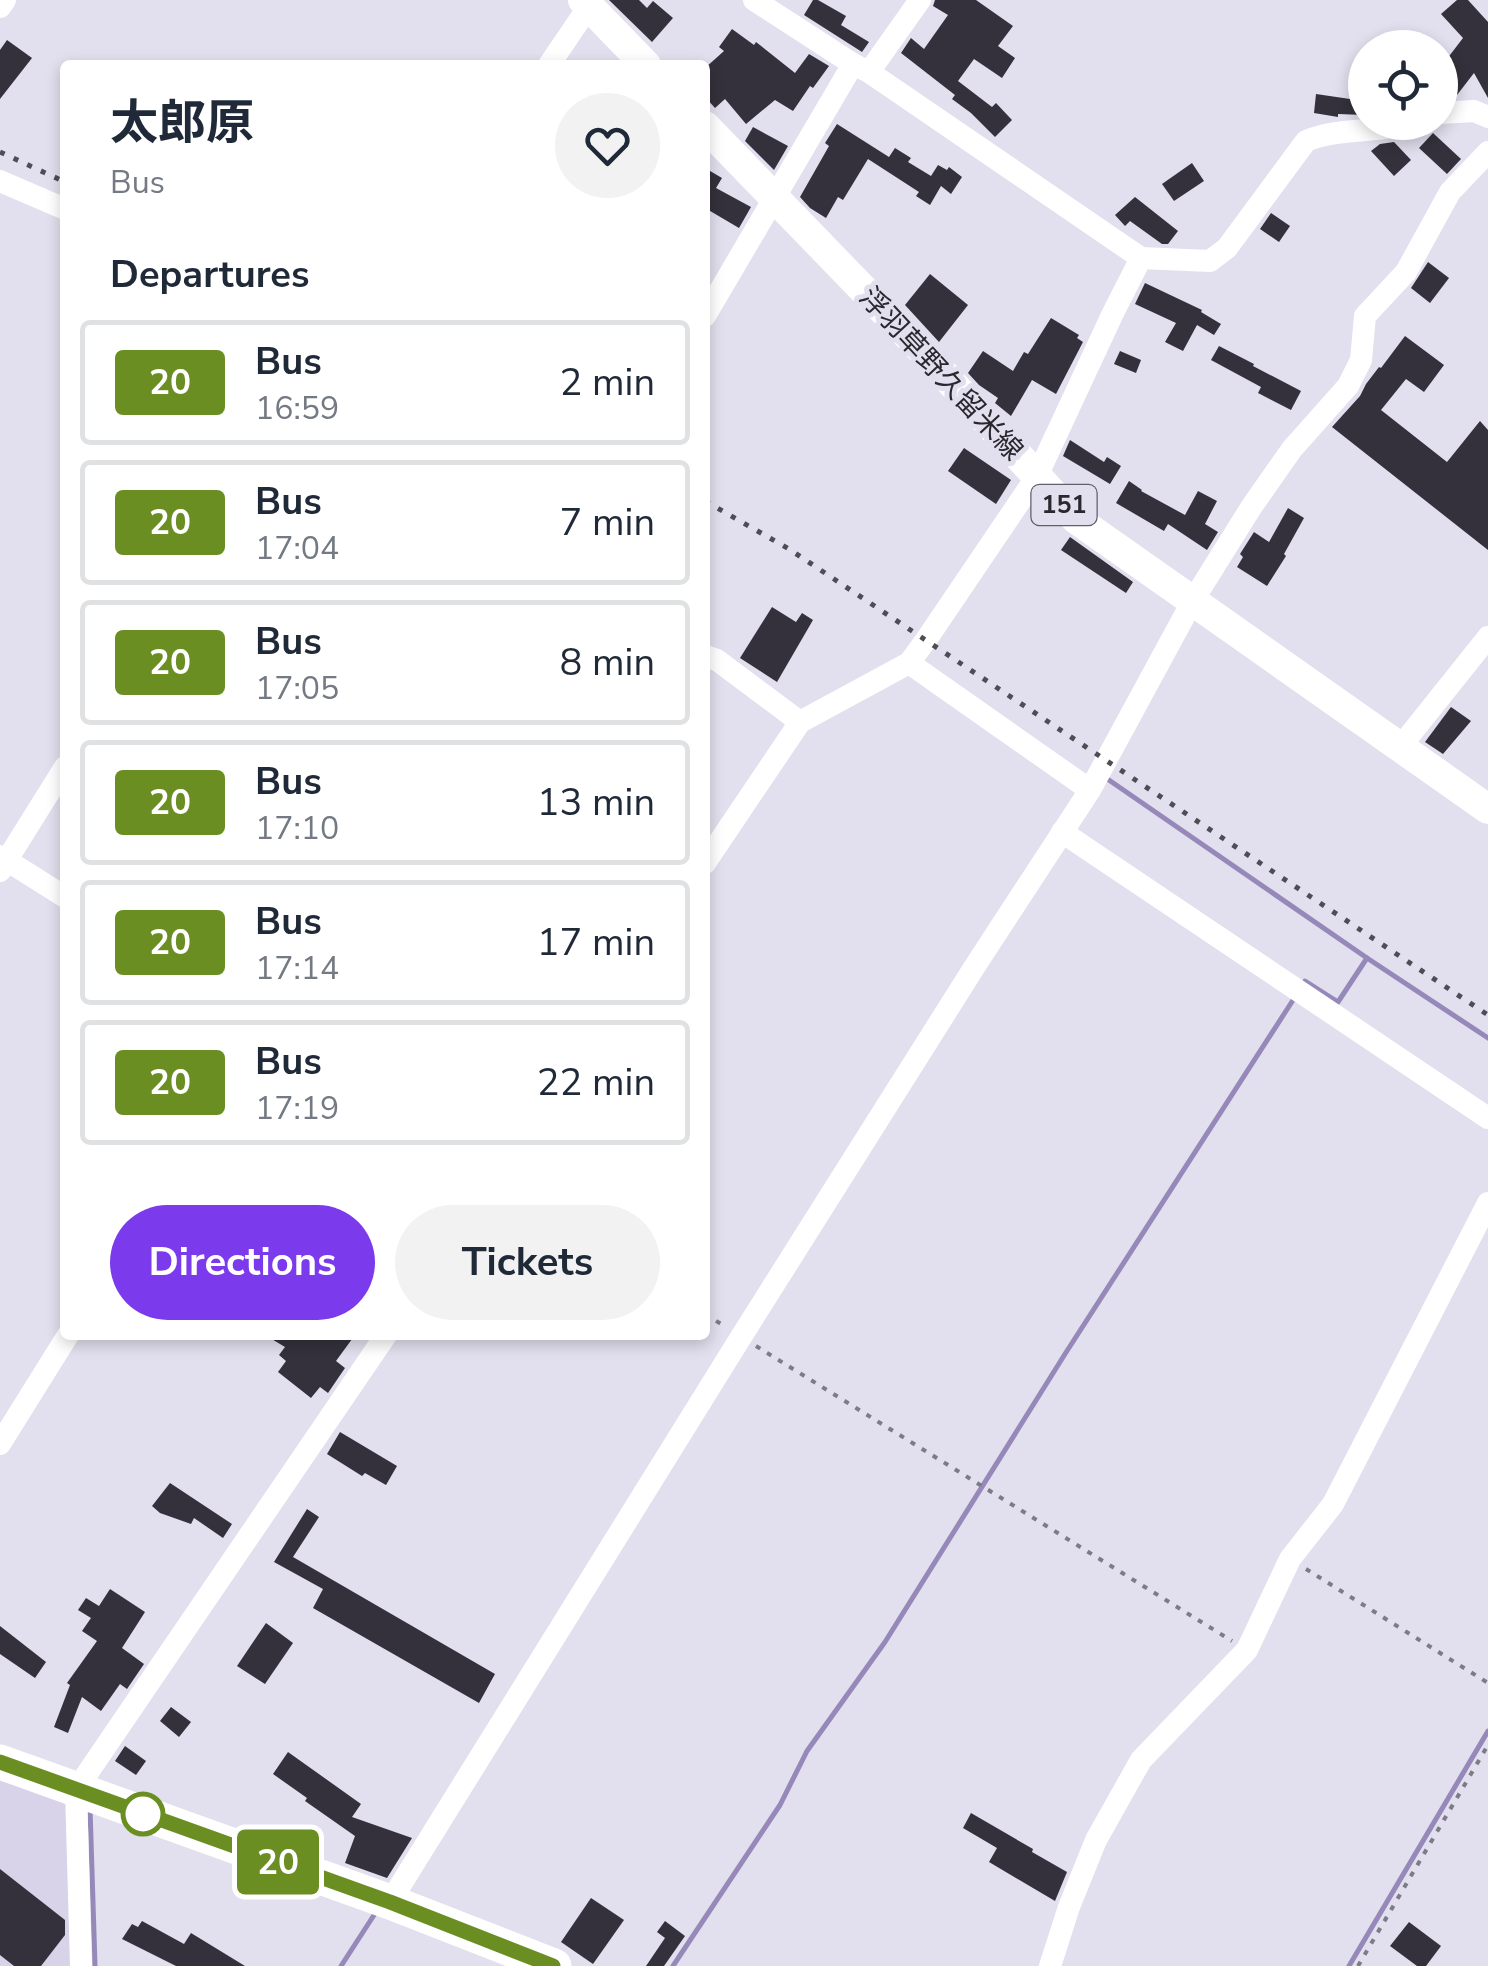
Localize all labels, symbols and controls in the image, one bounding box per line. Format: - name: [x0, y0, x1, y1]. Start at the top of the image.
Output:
- map controls: [1348, 30, 1458, 140]
- button: locate: [1348, 30, 1458, 140]
- text: 太郎原: [110, 90, 254, 156]
- button: heart: [555, 93, 660, 198]
- text: Bus: [110, 161, 165, 204]
- text: Departures: [110, 249, 309, 300]
- street label: 浮羽草野久留米線: [851, 279, 1031, 469]
- text: Bus: [255, 336, 322, 387]
- text: 2 min: [560, 357, 655, 408]
- text: 20: [149, 359, 191, 406]
- text: 16:59: [255, 387, 339, 430]
- text: Bus: [255, 476, 322, 527]
- road number: 151: [1032, 485, 1096, 525]
- text: 7 min: [560, 497, 655, 548]
- text: 20: [149, 499, 191, 546]
- text: 17:04: [255, 527, 339, 570]
- text: Bus: [255, 616, 322, 667]
- text: 8 min: [560, 637, 655, 688]
- text: 20: [149, 639, 191, 686]
- text: 17:05: [255, 667, 339, 710]
- text: Bus: [255, 756, 322, 807]
- text: 13 min: [537, 777, 655, 828]
- text: 20: [149, 779, 191, 826]
- text: 17:10: [255, 807, 339, 850]
- text: Bus: [255, 896, 322, 947]
- text: 17 min: [537, 917, 655, 968]
- text: 20: [149, 919, 191, 966]
- text: 17:14: [255, 947, 339, 990]
- text: Bus: [255, 1036, 322, 1087]
- text: 22 min: [537, 1057, 655, 1108]
- text: 20: [149, 1059, 191, 1106]
- text: 17:19: [255, 1087, 339, 1130]
- button: Directions: [110, 1205, 375, 1320]
- button: Tickets: [395, 1205, 660, 1320]
- unlabelled marker: [122, 1793, 164, 1835]
- line badge: 20: [233, 1830, 323, 1894]
- text: 20: [257, 1839, 299, 1886]

